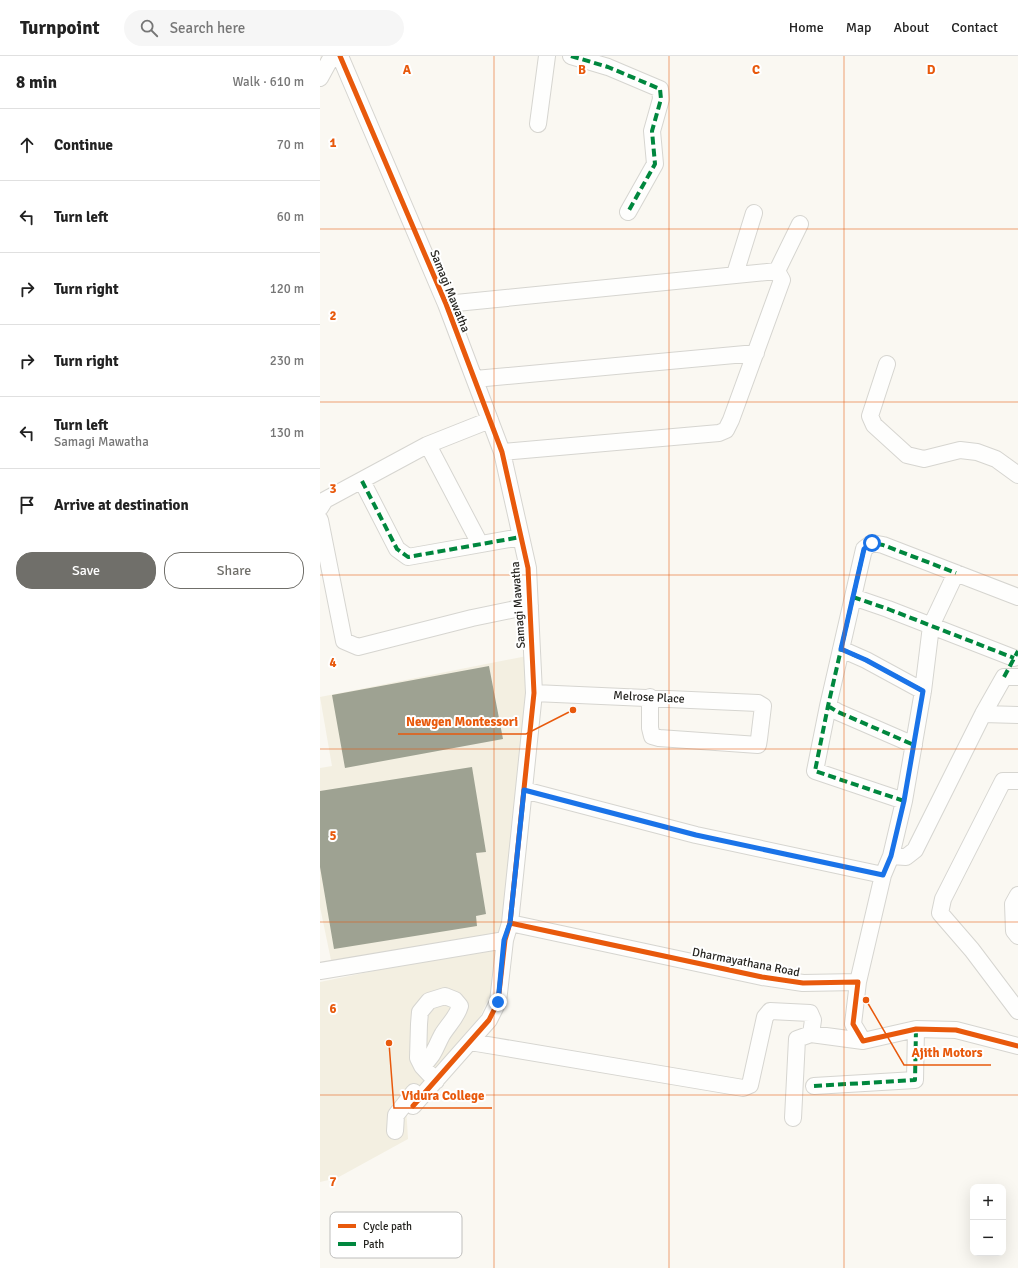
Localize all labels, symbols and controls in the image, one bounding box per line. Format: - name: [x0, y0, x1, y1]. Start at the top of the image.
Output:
- search box: [124, 10, 404, 46]
- text: Turnpoint: [20, 16, 100, 40]
- icon: search: [138, 17, 160, 39]
- text: Search here: [170, 19, 245, 37]
- text: Home: [789, 19, 824, 36]
- text: Map: [846, 19, 871, 36]
- text: About: [893, 19, 929, 36]
- text: Contact: [951, 19, 998, 36]
- text: A: [403, 62, 412, 78]
- text: B: [578, 62, 586, 78]
- text: C: [752, 62, 760, 78]
- text: D: [927, 62, 936, 78]
- text: 8 min: [16, 72, 57, 93]
- text: Walk · 610 m: [233, 74, 304, 90]
- icon: ahead: [16, 134, 38, 156]
- text: 1: [329, 135, 337, 151]
- text: Continue: [54, 136, 113, 154]
- text: 70 m: [277, 137, 304, 153]
- icon: left: [16, 206, 38, 228]
- text: Turn left: [54, 208, 108, 226]
- text: 60 m: [277, 209, 304, 225]
- street label: Samagi Mawatha: [426, 248, 473, 335]
- icon: right: [16, 278, 38, 300]
- text: Turn right: [54, 280, 119, 298]
- text: 120 m: [270, 281, 304, 297]
- text: 2: [329, 308, 337, 324]
- icon: right: [16, 350, 38, 372]
- text: Turn right: [54, 352, 119, 370]
- text: 230 m: [270, 353, 304, 369]
- text: Turn left: [54, 416, 108, 434]
- icon: left: [16, 422, 38, 444]
- text: 130 m: [270, 425, 304, 441]
- text: Samagi Mawatha: [54, 434, 149, 450]
- text: 3: [329, 481, 337, 497]
- icon: arrive: [16, 494, 38, 516]
- text: Arrive at destination: [54, 496, 189, 514]
- route start: [863, 534, 881, 552]
- button: Save: [16, 552, 156, 589]
- button: Share: [164, 552, 304, 589]
- street label: Samagi Mawatha: [508, 561, 529, 649]
- text: 4: [329, 655, 337, 671]
- street label: Melrose Place: [613, 688, 685, 707]
- callout: Newgen Montessori: [398, 709, 526, 734]
- text: Newgen Montessori: [406, 714, 518, 730]
- text: 5: [329, 828, 337, 844]
- street label: Dharmayathana Road: [691, 945, 801, 980]
- route end: [489, 993, 507, 1011]
- text: 6: [329, 1001, 337, 1017]
- callout: Ajith Motors: [904, 1040, 991, 1065]
- text: Ajith Motors: [912, 1045, 983, 1061]
- callout: Vidura College: [394, 1083, 492, 1108]
- text: Vidura College: [402, 1088, 485, 1104]
- text: 7: [329, 1174, 337, 1190]
- map controls: [970, 1184, 1006, 1256]
- button: +: [970, 1184, 1006, 1220]
- legend: [330, 1212, 462, 1258]
- text: Cycle path: [363, 1220, 412, 1233]
- button: −: [970, 1220, 1006, 1256]
- text: Path: [363, 1238, 384, 1251]

